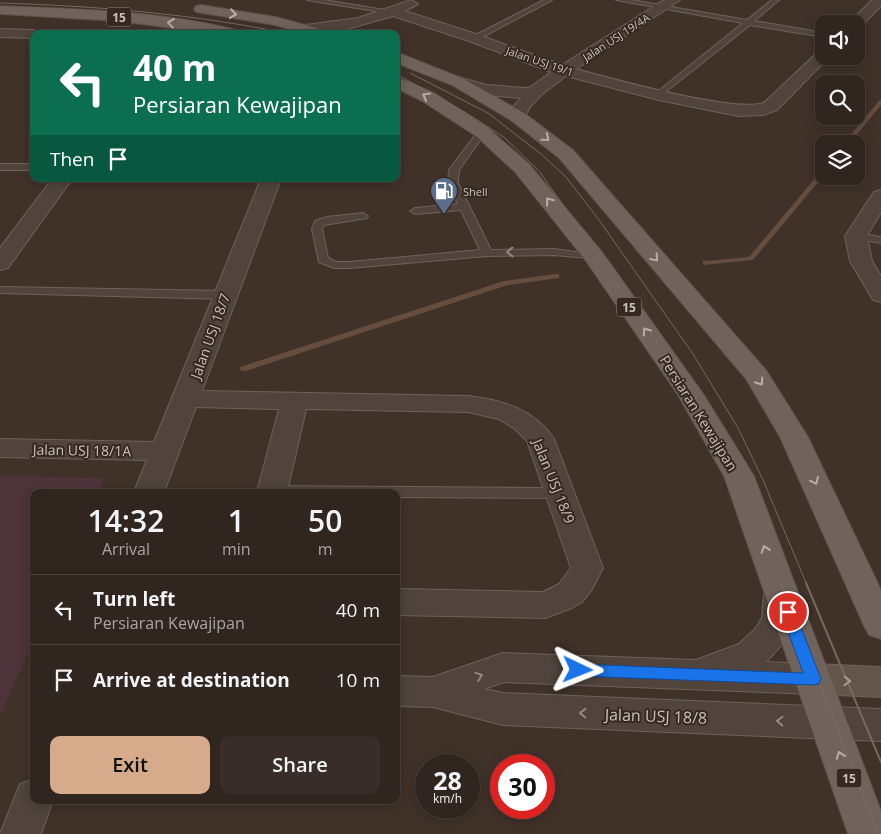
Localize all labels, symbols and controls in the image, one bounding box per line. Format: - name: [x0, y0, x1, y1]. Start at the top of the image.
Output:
- road number: 15: [106, 8, 132, 26]
- one-way arrow: [230, 8, 238, 19]
- street label: Jalan USJ 19/4A: [579, 10, 653, 65]
- map controls: [815, 15, 865, 185]
- button: sound: [815, 15, 865, 65]
- one-way arrow: [167, 18, 175, 29]
- street label: Jalan USJ 19/1: [503, 42, 576, 80]
- text: 40 m: [133, 44, 216, 91]
- icon: left: [50, 50, 115, 115]
- button: search: [815, 75, 865, 125]
- text: Persiaran Kewajipan: [133, 89, 342, 119]
- one-way arrow: [423, 93, 432, 103]
- one-way arrow: [540, 132, 549, 140]
- button: layers: [815, 135, 865, 185]
- icon: arrive: [104, 145, 132, 173]
- text: Then: [50, 146, 94, 172]
- fuel station icon: Shell: [429, 176, 459, 215]
- place label: Shell: [463, 184, 488, 199]
- one-way arrow: [546, 198, 554, 207]
- one-way arrow: [506, 247, 514, 258]
- one-way arrow: [649, 252, 658, 261]
- street label: Jalan USJ 18/7: [185, 291, 234, 383]
- road number: 15: [616, 298, 642, 316]
- one-way arrow: [643, 327, 652, 337]
- street label: Persiaran Kewajipan: [656, 352, 742, 474]
- one-way arrow: [754, 376, 763, 385]
- street label: Jalan USJ 18/9: [528, 434, 580, 526]
- street label: Jalan USJ 18/1A: [31, 440, 131, 460]
- one-way arrow: [809, 476, 819, 485]
- text: 14:32: [88, 500, 164, 541]
- text: 1: [228, 500, 245, 541]
- text: 50: [308, 500, 342, 541]
- text: Arrival: [102, 538, 150, 560]
- text: min: [222, 538, 251, 560]
- text: m: [318, 538, 333, 560]
- one-way arrow: [761, 545, 771, 554]
- text: Turn left: [93, 586, 175, 612]
- pin: [767, 591, 809, 633]
- icon: left: [50, 596, 78, 624]
- text: 40 m: [336, 597, 380, 623]
- icon: arrive: [774, 598, 802, 626]
- text: Persiaran Kewajipan: [93, 612, 245, 634]
- position arrow: [551, 643, 603, 695]
- icon: arrive: [50, 666, 78, 694]
- text: Arrive at destination: [93, 667, 290, 693]
- text: 10 m: [336, 667, 380, 693]
- one-way arrow: [474, 672, 482, 682]
- one-way arrow: [843, 675, 851, 686]
- street label: Jalan USJ 18/8: [603, 703, 708, 729]
- one-way arrow: [578, 707, 586, 718]
- one-way arrow: [776, 715, 784, 726]
- button: Exit: [50, 736, 210, 794]
- button: Share: [220, 736, 380, 794]
- one-way arrow: [836, 751, 846, 760]
- speed limit sign: 30: [490, 754, 555, 819]
- text: 28: [433, 763, 462, 797]
- road number: 15: [836, 768, 862, 788]
- text: km/h: [433, 790, 462, 807]

